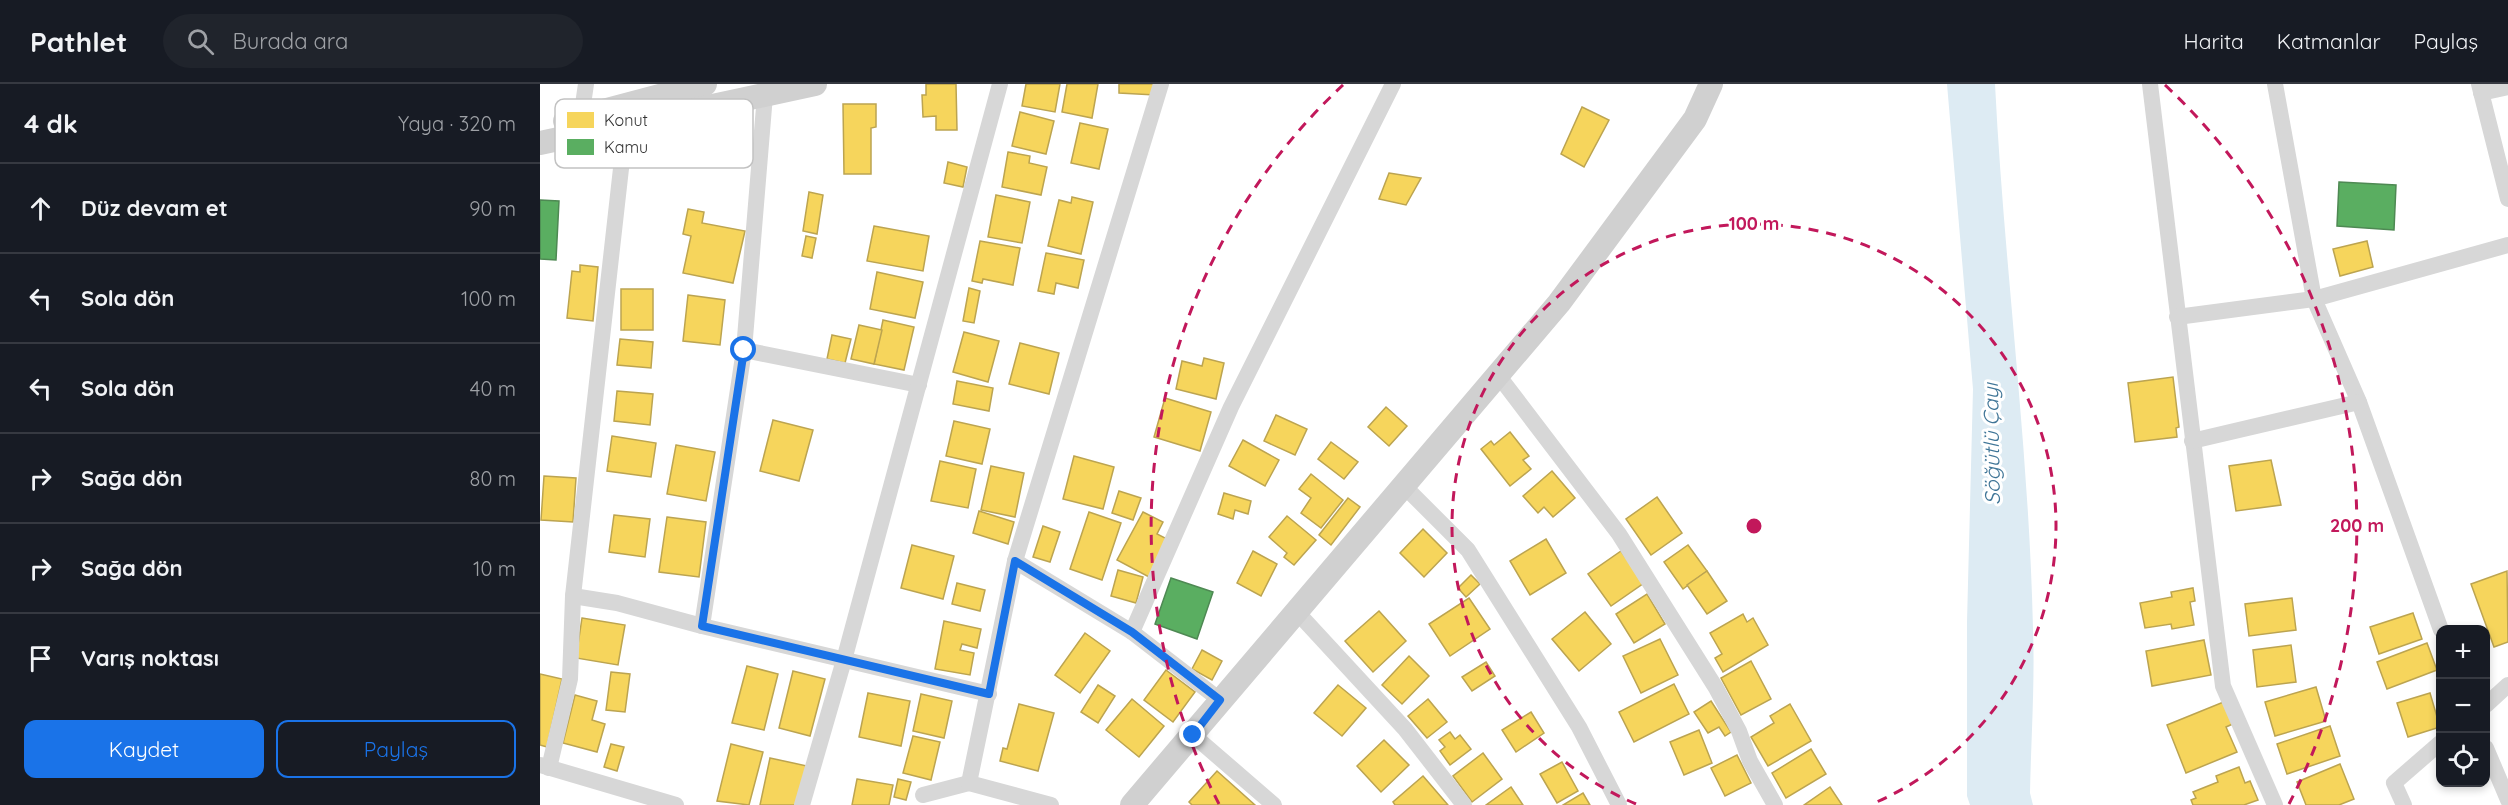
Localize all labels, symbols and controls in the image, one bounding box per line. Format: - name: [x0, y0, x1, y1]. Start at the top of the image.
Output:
- search box: [163, 14, 583, 68]
- text: Pathlet: [30, 24, 127, 59]
- icon: search: [184, 25, 217, 58]
- text: Burada ara: [232, 27, 348, 55]
- text: Harita: [2184, 28, 2244, 54]
- text: Katmanlar: [2277, 28, 2381, 54]
- text: Paylaş: [2414, 28, 2478, 54]
- legend: [555, 99, 753, 168]
- text: 4 dk: [24, 107, 78, 140]
- text: Konut: [604, 110, 648, 130]
- text: Yaya · 320 m: [398, 111, 516, 136]
- text: Kamu: [604, 137, 648, 157]
- icon: ahead: [24, 192, 57, 225]
- text: Düz devam et: [81, 194, 228, 222]
- text: 90 m: [469, 196, 516, 221]
- text: 100 m: [1729, 212, 1779, 235]
- icon: left: [24, 282, 57, 315]
- text: Sola dön: [81, 284, 174, 312]
- text: 100 m: [461, 286, 516, 311]
- route start: [730, 336, 756, 362]
- icon: left: [24, 372, 57, 405]
- text: Sola dön: [81, 374, 174, 402]
- text: 40 m: [470, 376, 516, 401]
- water label: Söğütlü Çayı: [1977, 381, 2005, 505]
- icon: right: [24, 462, 57, 495]
- text: Sağa dön: [81, 464, 183, 492]
- text: 80 m: [470, 466, 516, 491]
- text: 200 m: [2330, 514, 2384, 537]
- centre of rings: [1744, 516, 1764, 536]
- icon: right: [24, 552, 57, 585]
- text: Sağa dön: [81, 554, 183, 582]
- text: 10 m: [473, 556, 516, 581]
- map controls: [2436, 625, 2490, 787]
- button: +: [2436, 625, 2490, 679]
- icon: arrive: [24, 642, 57, 675]
- text: Varış noktası: [81, 644, 219, 672]
- button: −: [2436, 679, 2490, 733]
- button: Kaydet: [24, 720, 264, 778]
- button: Paylaş: [276, 720, 516, 778]
- route end: [1179, 721, 1205, 747]
- button: locate: [2436, 733, 2490, 787]

